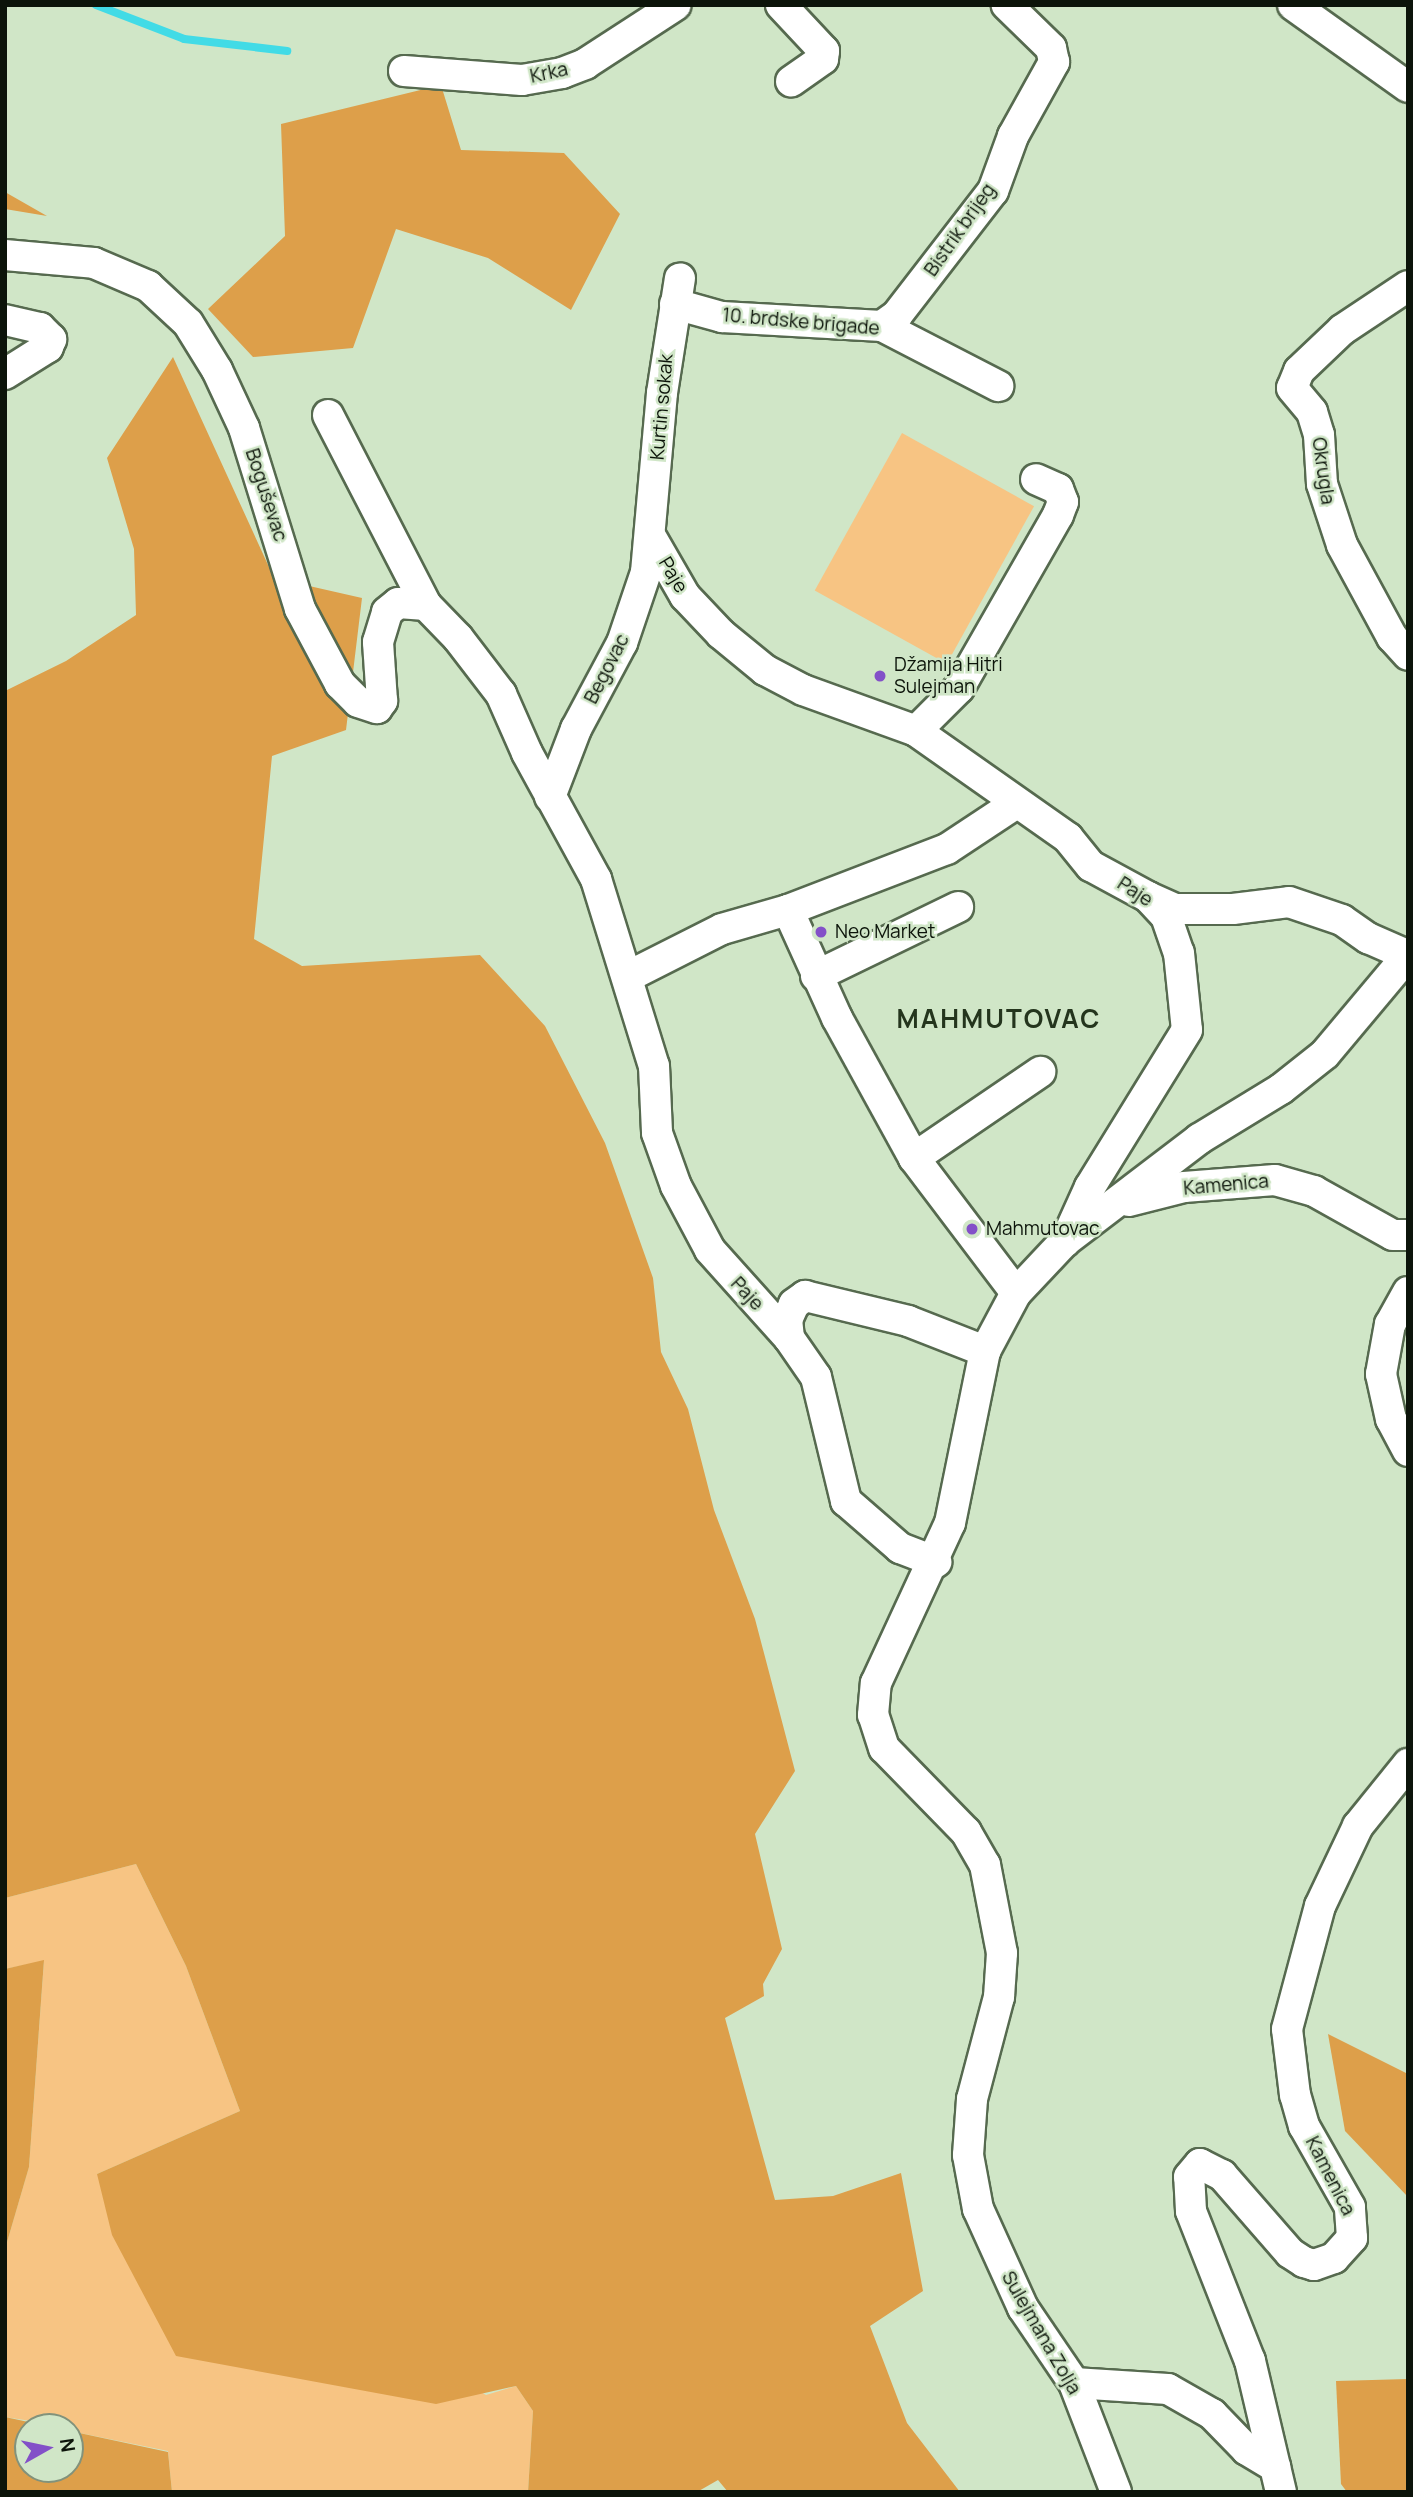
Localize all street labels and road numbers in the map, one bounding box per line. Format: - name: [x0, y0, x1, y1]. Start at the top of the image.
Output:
- street label: Krka: [528, 58, 570, 88]
- street label: Bistrik brijeg: [920, 179, 1000, 281]
- street label: 10. brdske brigade: [722, 304, 880, 340]
- street label: Kurtin sokak: [646, 353, 678, 461]
- street label: Okrugla: [1307, 436, 1339, 506]
- street label: Boguševac: [240, 446, 292, 544]
- street label: Paje: [654, 553, 692, 597]
- street label: Begovac: [580, 630, 634, 708]
- street label: Paje: [1113, 872, 1157, 912]
- street label: Kamenica: [1182, 1170, 1270, 1200]
- street label: Paje: [726, 1273, 768, 1315]
- street label: Kamenica: [1300, 2133, 1360, 2219]
- street label: Sulejmana Zolja: [997, 2267, 1085, 2399]

